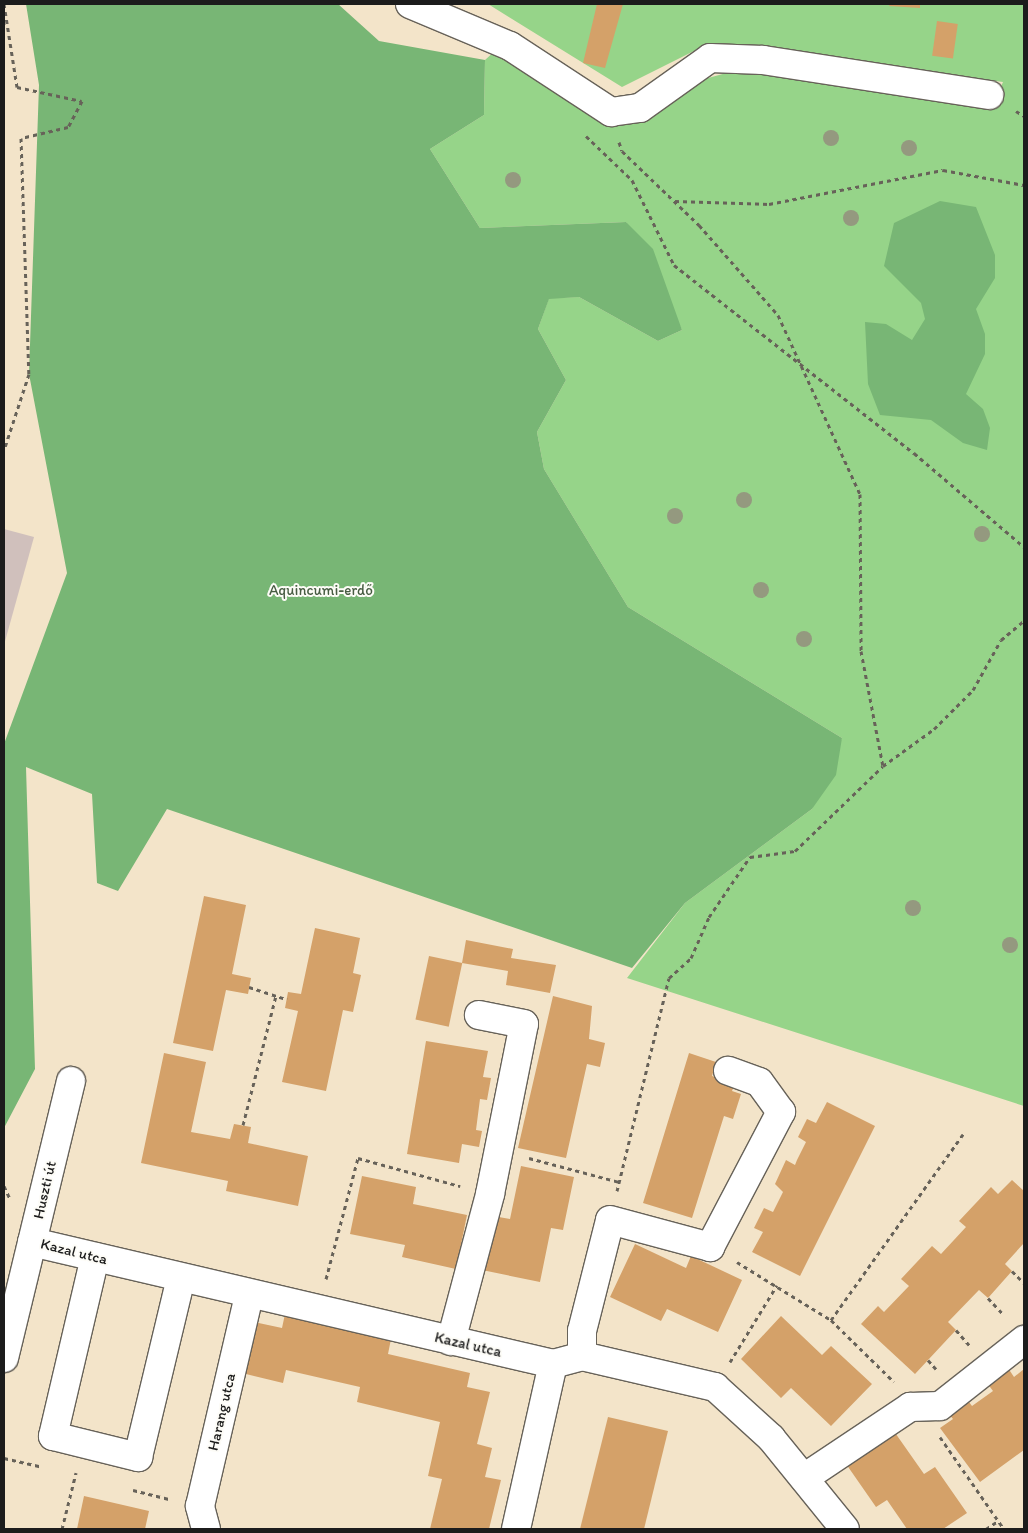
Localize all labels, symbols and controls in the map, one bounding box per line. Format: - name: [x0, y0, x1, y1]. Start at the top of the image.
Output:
- park label: Aquincumi-erdő: [269, 582, 373, 600]
- street label: Huszti út: [30, 1159, 60, 1221]
- street label: Kazal utca: [39, 1235, 109, 1269]
- street label: Kazal utca: [433, 1329, 503, 1361]
- street label: Harang utca: [204, 1372, 240, 1452]

